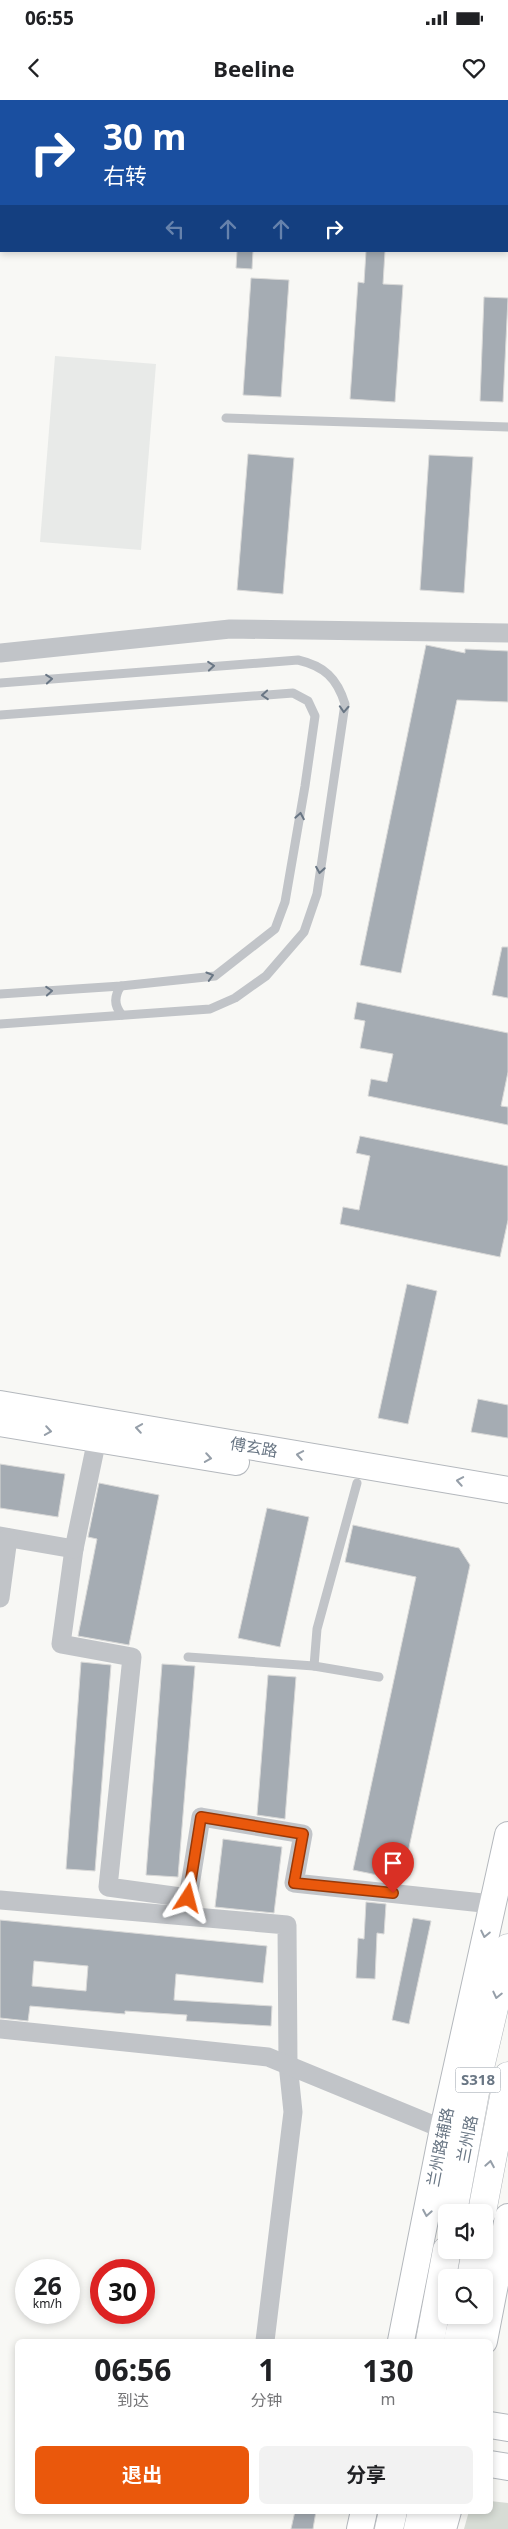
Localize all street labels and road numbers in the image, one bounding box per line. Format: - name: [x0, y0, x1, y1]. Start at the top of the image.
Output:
- street label: 傅玄路: [228, 1432, 280, 1462]
- road number: S318: [456, 2068, 500, 2092]
- street label: 兰州路辅路: [422, 2106, 458, 2188]
- street label: 兰州路: [452, 2113, 482, 2165]

